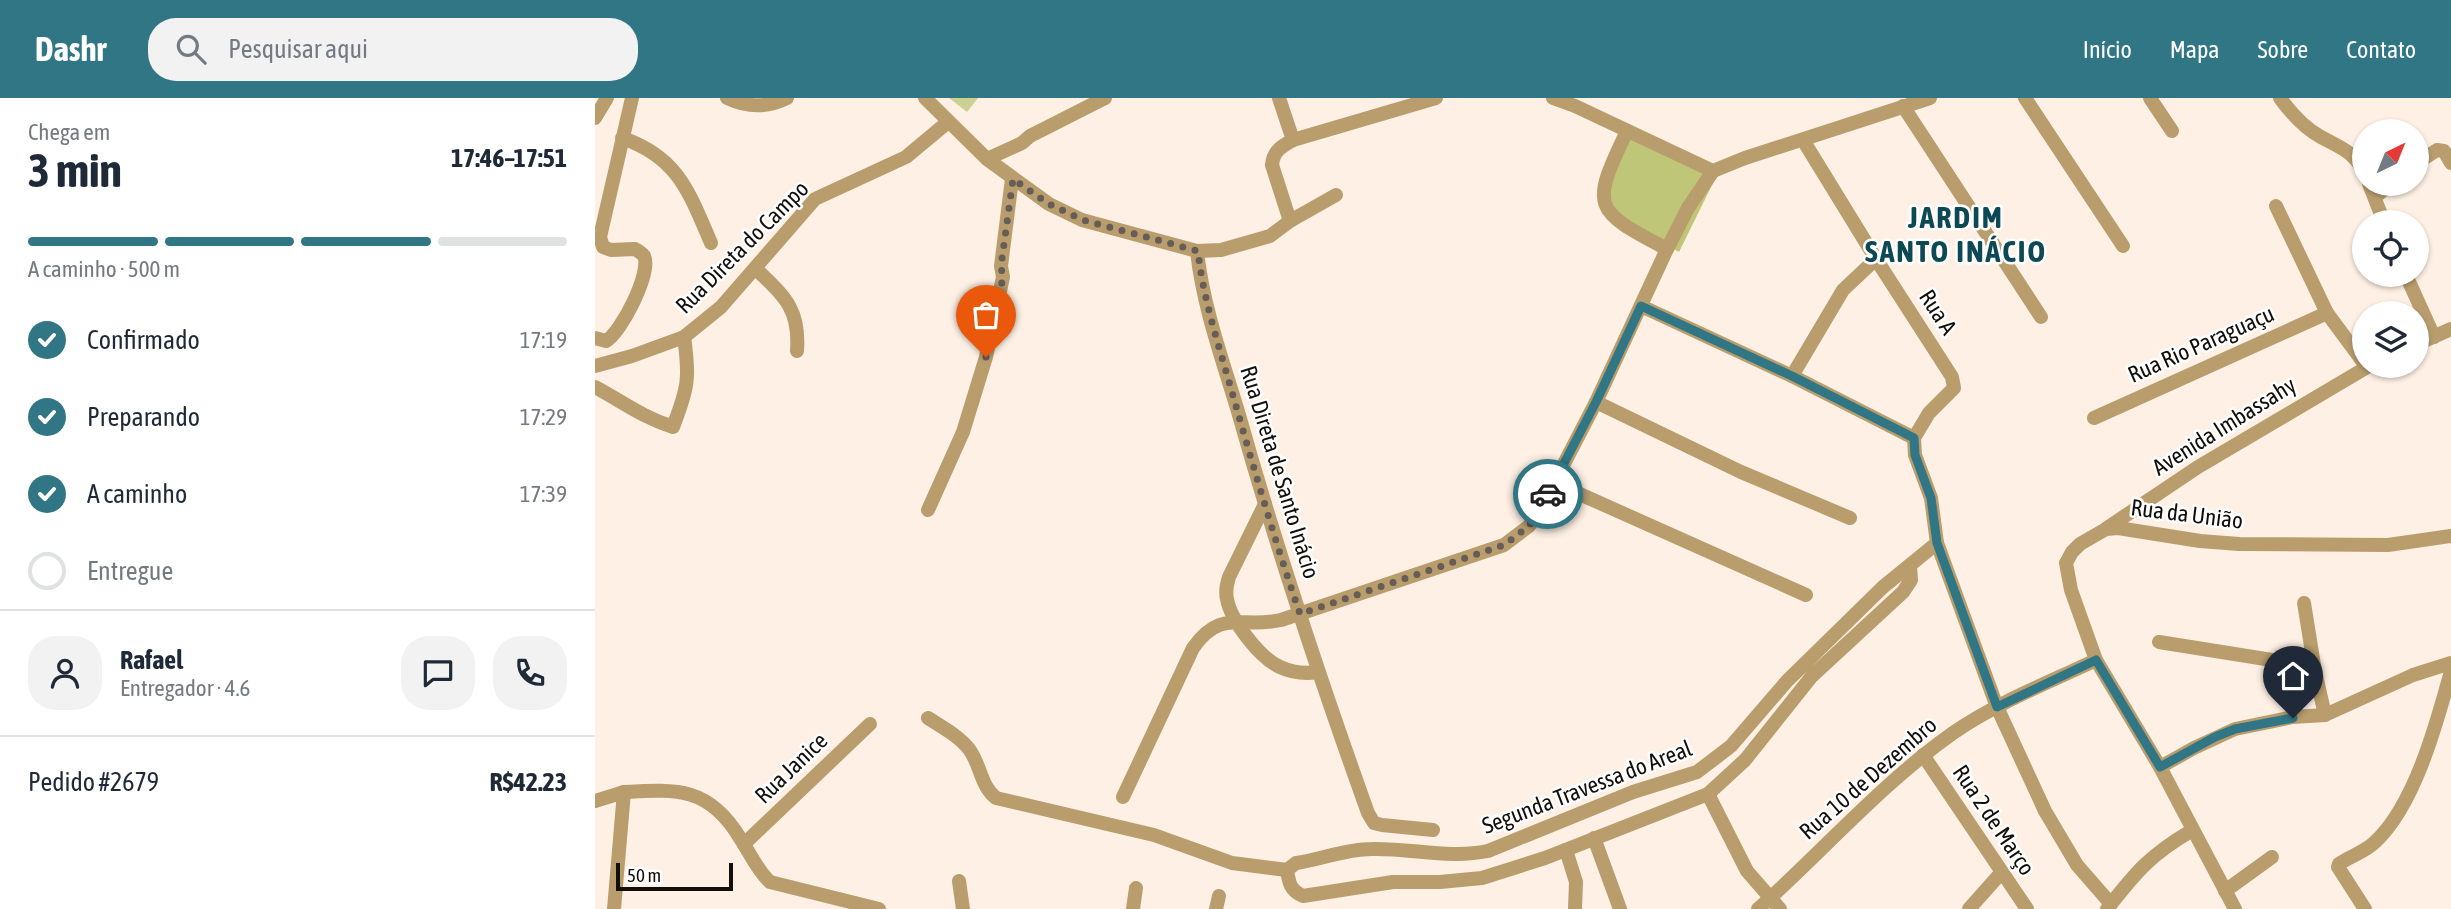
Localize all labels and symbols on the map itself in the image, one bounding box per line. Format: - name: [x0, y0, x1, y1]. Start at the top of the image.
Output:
- north arrow: [2352, 119, 2429, 196]
- street label: Rua Direta do Campo: [670, 175, 814, 319]
- district label: JARDIM SANTO INÁCIO: [1865, 200, 2047, 268]
- pin: [956, 285, 1016, 357]
- street label: Rua A: [1914, 285, 1962, 340]
- street label: Rua Rio Paraguaçu: [2124, 300, 2278, 388]
- street label: Rua Direta de Santo Inácio: [1235, 363, 1325, 581]
- street label: Avenida Imbassahy: [2148, 372, 2300, 480]
- courier: [1513, 459, 1583, 529]
- street label: Rua da União: [2129, 494, 2245, 534]
- pin: [2263, 646, 2323, 718]
- street label: Rua 10 de Dezembro: [1794, 712, 1942, 844]
- street label: Rua Janice: [750, 727, 832, 809]
- street label: Segunda Travessa do Areal: [1478, 735, 1696, 839]
- street label: Rua 2 de Março: [1948, 760, 2040, 880]
- scale bar: [616, 860, 733, 892]

